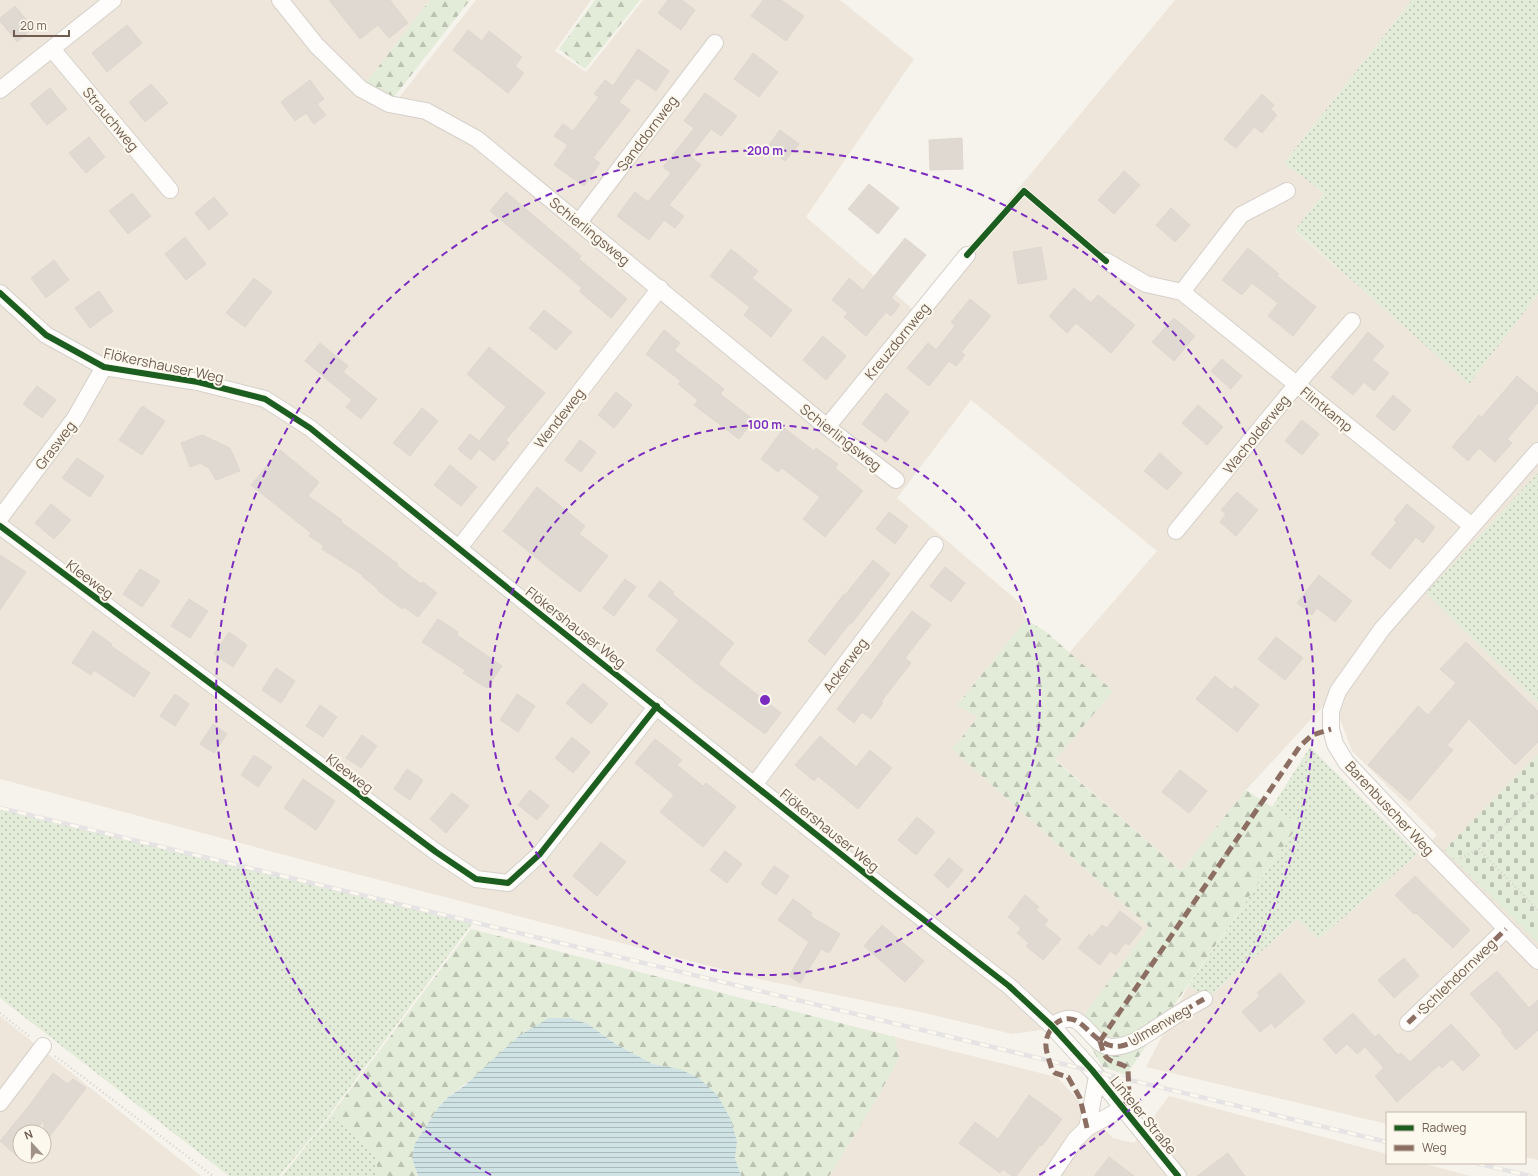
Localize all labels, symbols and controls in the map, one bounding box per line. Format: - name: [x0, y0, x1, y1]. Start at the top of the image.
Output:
- scale bar: [14, 12, 69, 38]
- text: 20 m: [20, 17, 47, 34]
- street label: Strauchweg: [79, 83, 143, 155]
- street label: Sanddornweg: [612, 91, 682, 175]
- text: 200 m: [747, 142, 783, 159]
- street label: Schierlingsweg: [546, 193, 634, 269]
- street label: Kreuzdornweg: [860, 299, 934, 383]
- street label: Flökershauser Weg: [102, 343, 226, 387]
- street label: Flintkamp: [1297, 382, 1357, 436]
- street label: Wendeweg: [529, 384, 589, 452]
- street label: Wacholderweg: [1218, 391, 1294, 477]
- street label: Schierlingsweg: [796, 399, 886, 475]
- text: 100 m: [748, 416, 782, 433]
- street label: Grasweg: [30, 417, 80, 473]
- street label: Kleeweg: [62, 555, 118, 603]
- street label: Flökershauser Weg: [522, 582, 630, 672]
- street label: Ackerweg: [818, 634, 872, 696]
- centre of rings: [758, 693, 772, 707]
- street label: Kleeweg: [322, 749, 378, 797]
- street label: Barenbuscher Weg: [1341, 757, 1439, 859]
- street label: Flökershauser Weg: [777, 784, 883, 876]
- street label: Schlehdornweg: [1414, 934, 1500, 1018]
- street label: Ulmenweg: [1125, 1000, 1193, 1050]
- street label: Linteler Straße: [1107, 1072, 1181, 1158]
- legend: [1386, 1112, 1526, 1164]
- text: Radweg: [1422, 1119, 1466, 1136]
- north arrow: [12, 1124, 52, 1164]
- text: N: [22, 1126, 35, 1143]
- text: Weg: [1422, 1139, 1447, 1156]

